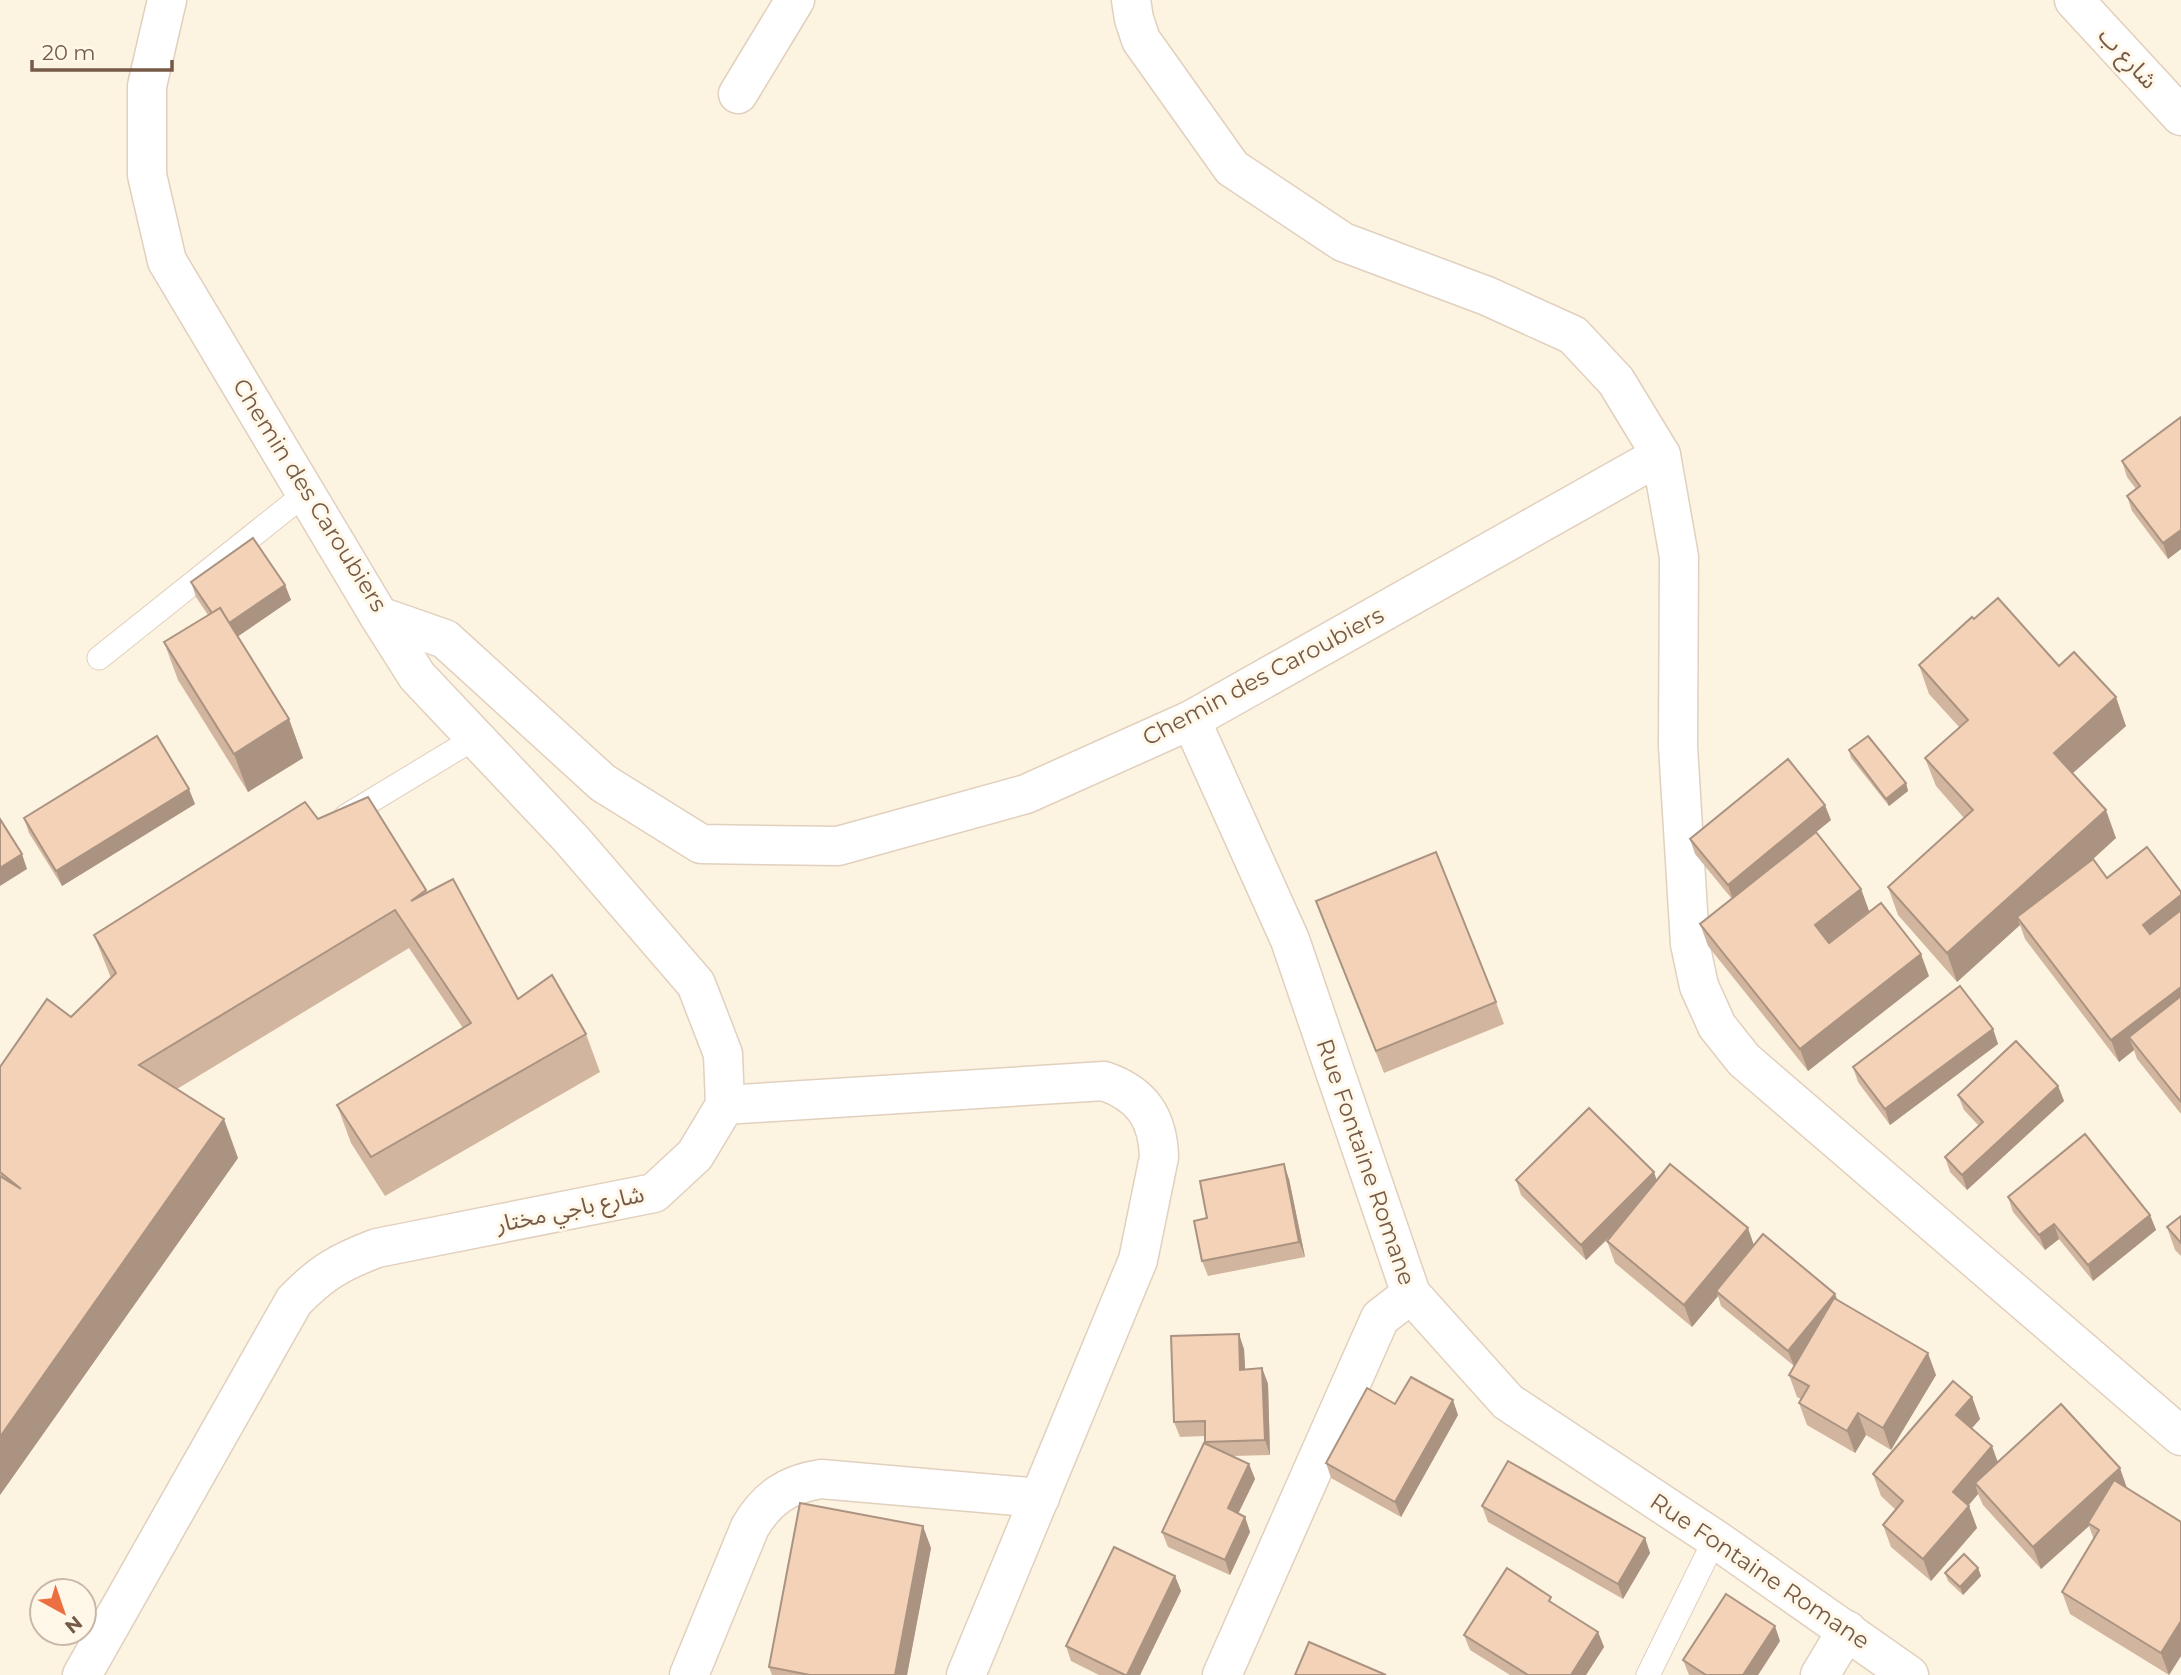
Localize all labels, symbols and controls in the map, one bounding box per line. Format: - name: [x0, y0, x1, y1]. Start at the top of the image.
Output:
- street label: شارع ب: [2090, 22, 2163, 97]
- scale bar: [32, 28, 172, 72]
- text: 20 m: [42, 40, 96, 65]
- street label: Chemin des Caroubiers: [227, 373, 393, 617]
- street label: Chemin des Caroubiers: [1138, 600, 1388, 752]
- street label: Rue Fontaine Romane: [1311, 1035, 1421, 1289]
- street label: شارع باجي مختار: [492, 1180, 647, 1242]
- street label: Rue Fontaine Romane: [1645, 1487, 1875, 1655]
- north arrow: [28, 1577, 98, 1647]
- text: N: [60, 1611, 87, 1638]

